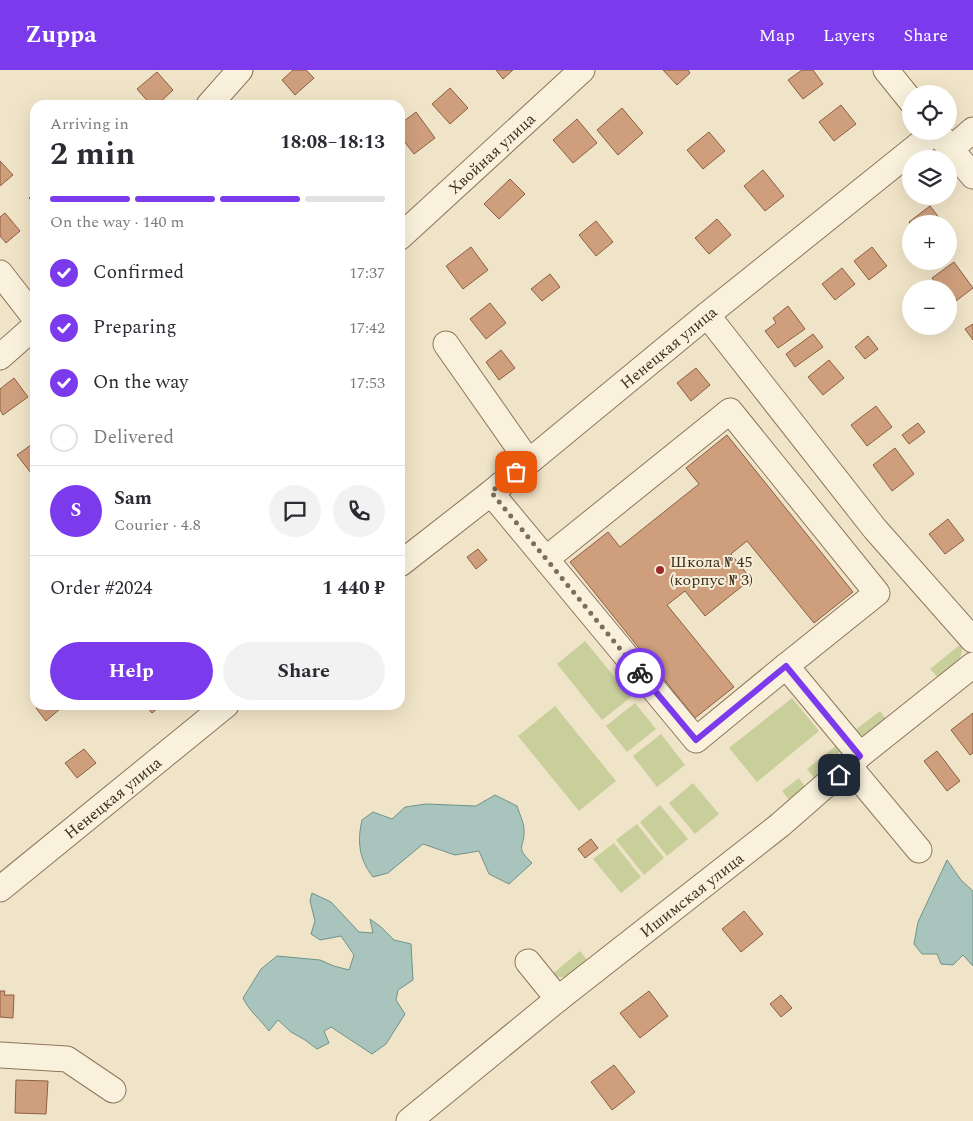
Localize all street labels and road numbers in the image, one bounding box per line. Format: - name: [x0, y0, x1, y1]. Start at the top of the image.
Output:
- street label: Хвойная улица: [443, 107, 541, 200]
- street label: Ненецкая улица: [615, 300, 723, 395]
- street label: Ненецкая улица: [59, 751, 167, 845]
- street label: Ишимская улица: [635, 847, 749, 944]

